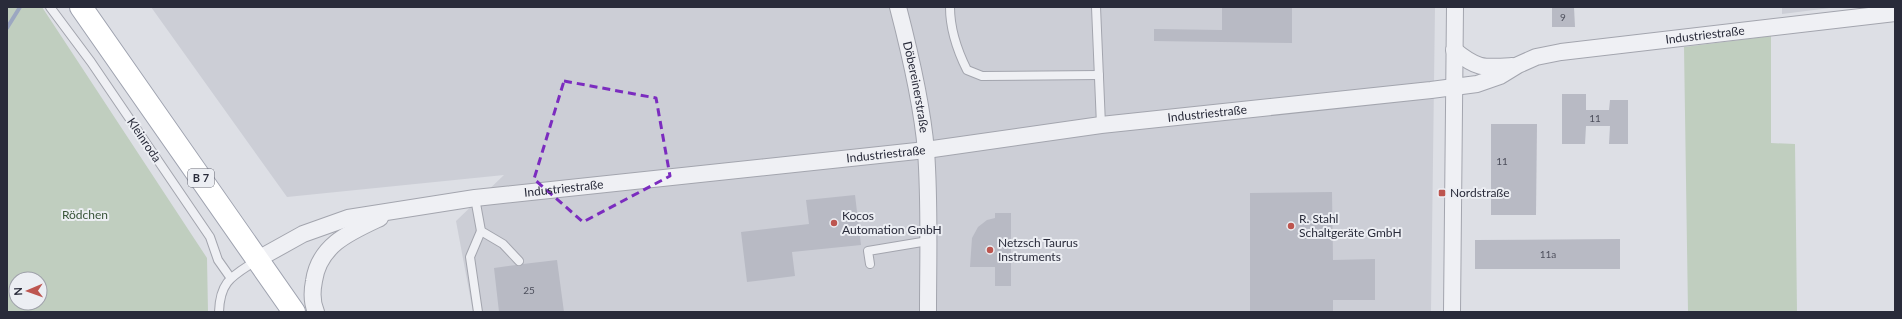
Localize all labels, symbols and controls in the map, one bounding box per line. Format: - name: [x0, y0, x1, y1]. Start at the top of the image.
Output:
- house number: 9: [1560, 11, 1566, 23]
- street label: Industriestraße: [1665, 23, 1745, 47]
- street label: Döbereinerstraße: [900, 40, 932, 134]
- street label: Industriestraße: [1167, 102, 1248, 125]
- house number: 11: [1589, 112, 1601, 124]
- street label: Kleinroda: [124, 115, 165, 165]
- street label: Industriestraße: [845, 142, 926, 165]
- house number: 11: [1496, 155, 1508, 167]
- road number: B 7: [188, 169, 214, 187]
- street label: Industriestraße: [523, 176, 604, 200]
- place label: Nordstraße: [1450, 185, 1510, 200]
- marker: Nordstraße: [1437, 188, 1447, 198]
- park label: Rödchen: [62, 207, 108, 222]
- place label: Kocos Automation GmbH: [842, 208, 942, 237]
- place label: R. Stahl Schaltgeräte GmbH: [1299, 211, 1402, 240]
- marker: Kocos Automation GmbH: [829, 218, 839, 228]
- marker: R. Stahl Schaltgeräte GmbH: [1286, 221, 1296, 231]
- place label: Netzsch Taurus Instruments: [998, 235, 1078, 264]
- marker: Netzsch Taurus Instruments: [985, 245, 995, 255]
- house number: 11a: [1540, 248, 1556, 260]
- north arrow: [8, 271, 48, 311]
- house number: 25: [523, 284, 535, 296]
- text: N: [11, 287, 24, 296]

